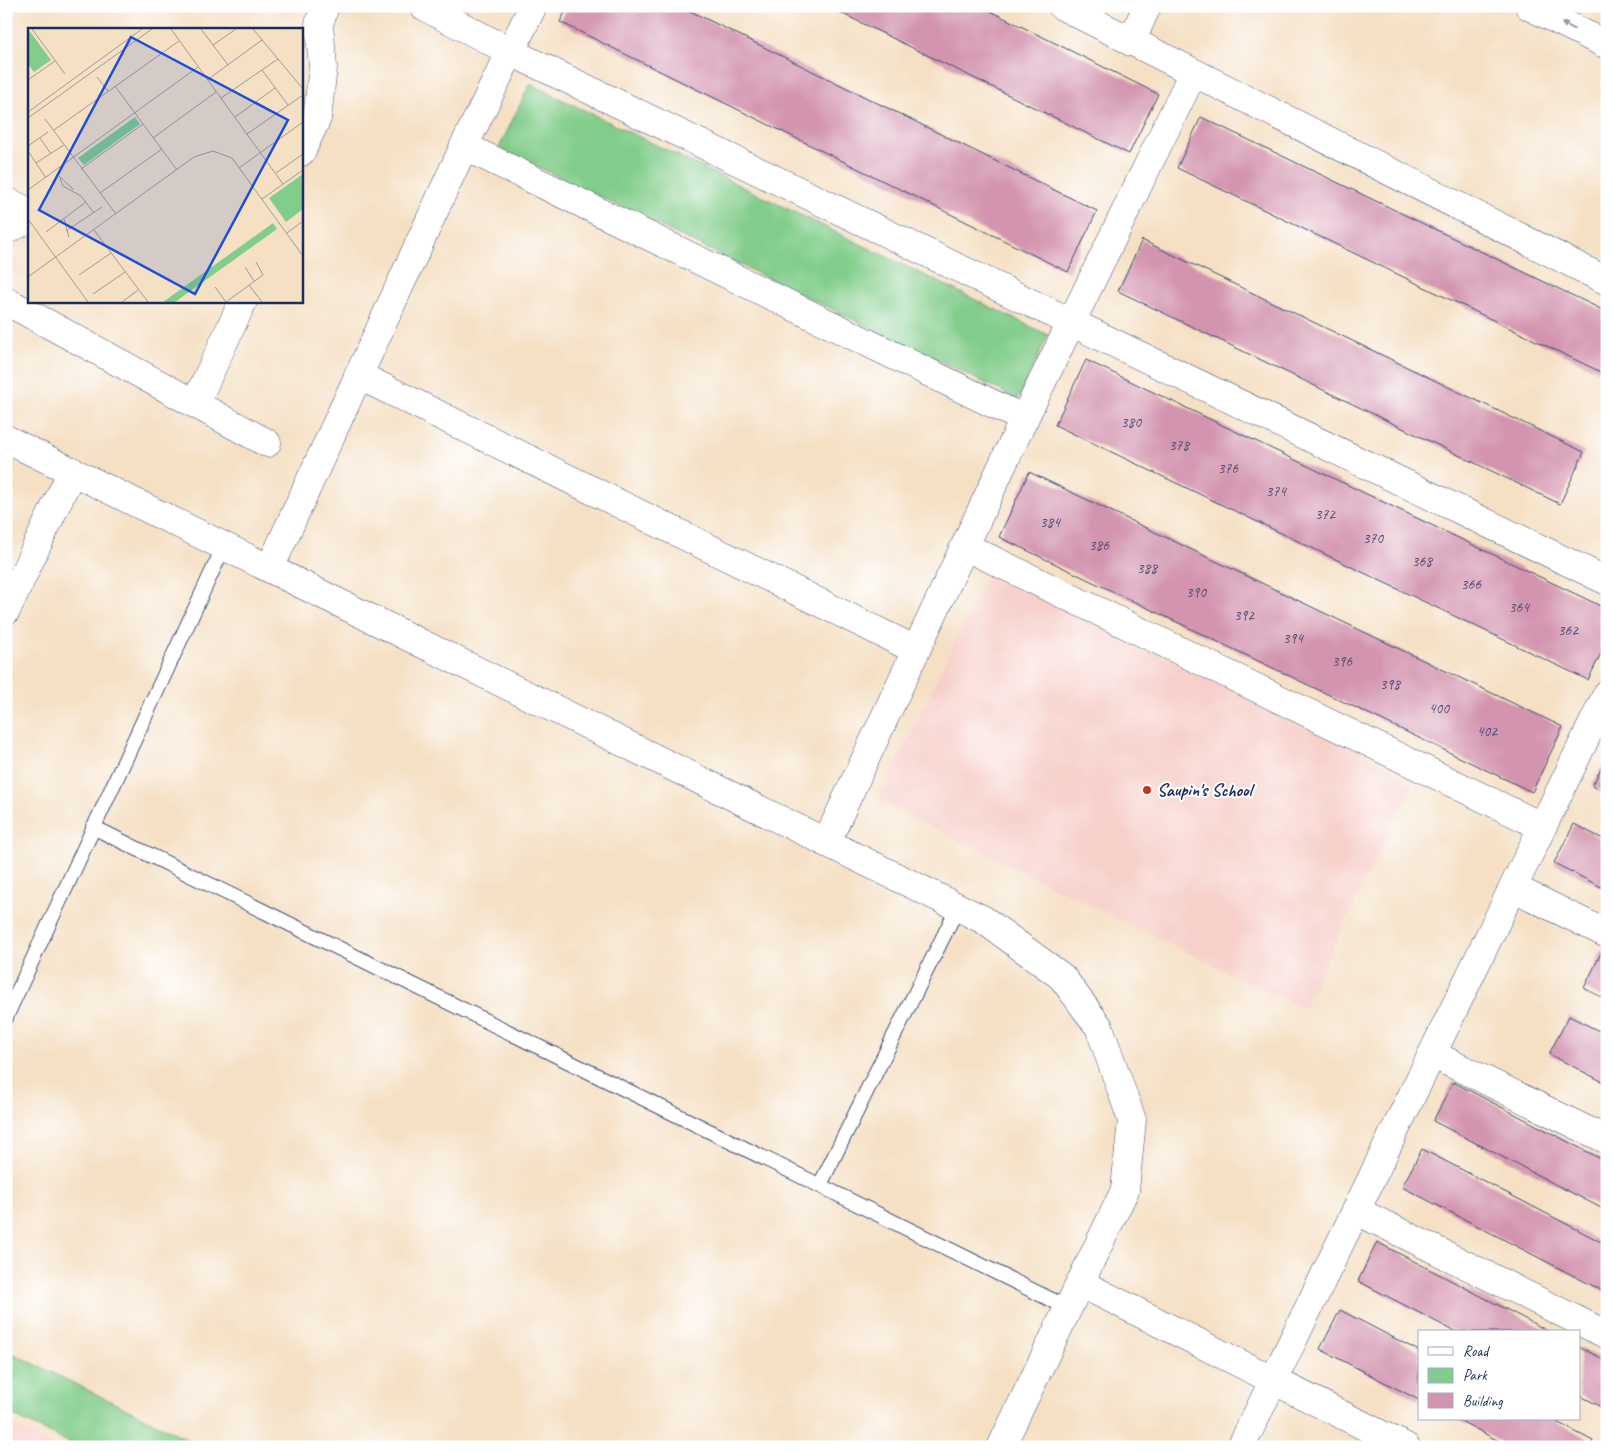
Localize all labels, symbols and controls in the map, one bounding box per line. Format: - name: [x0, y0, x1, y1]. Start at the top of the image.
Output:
- one-way arrow: [1560, 22, 1575, 30]
- inset map: [28, 28, 302, 302]
- house number: 380: [1121, 413, 1142, 432]
- house number: 378: [1169, 436, 1190, 455]
- house number: 376: [1218, 459, 1239, 478]
- house number: 374: [1266, 482, 1287, 501]
- house number: 372: [1315, 505, 1336, 524]
- house number: 384: [1040, 513, 1061, 532]
- house number: 370: [1363, 529, 1384, 548]
- house number: 386: [1089, 536, 1110, 555]
- house number: 368: [1412, 552, 1433, 571]
- house number: 388: [1137, 559, 1158, 578]
- house number: 366: [1461, 575, 1482, 594]
- house number: 390: [1186, 583, 1207, 602]
- house number: 364: [1509, 598, 1530, 617]
- house number: 392: [1234, 606, 1255, 625]
- house number: 362: [1558, 621, 1579, 640]
- house number: 394: [1283, 629, 1304, 648]
- house number: 396: [1332, 652, 1353, 671]
- house number: 398: [1380, 675, 1401, 694]
- house number: 400: [1429, 699, 1450, 718]
- house number: 402: [1477, 722, 1498, 741]
- place label: Saupin's School: [1157, 779, 1256, 801]
- marker: Saupin's School: [1141, 784, 1153, 796]
- legend: [1418, 1330, 1580, 1420]
- text: Road: [1463, 1342, 1490, 1361]
- text: Park: [1463, 1366, 1488, 1385]
- text: Building: [1463, 1392, 1503, 1411]

